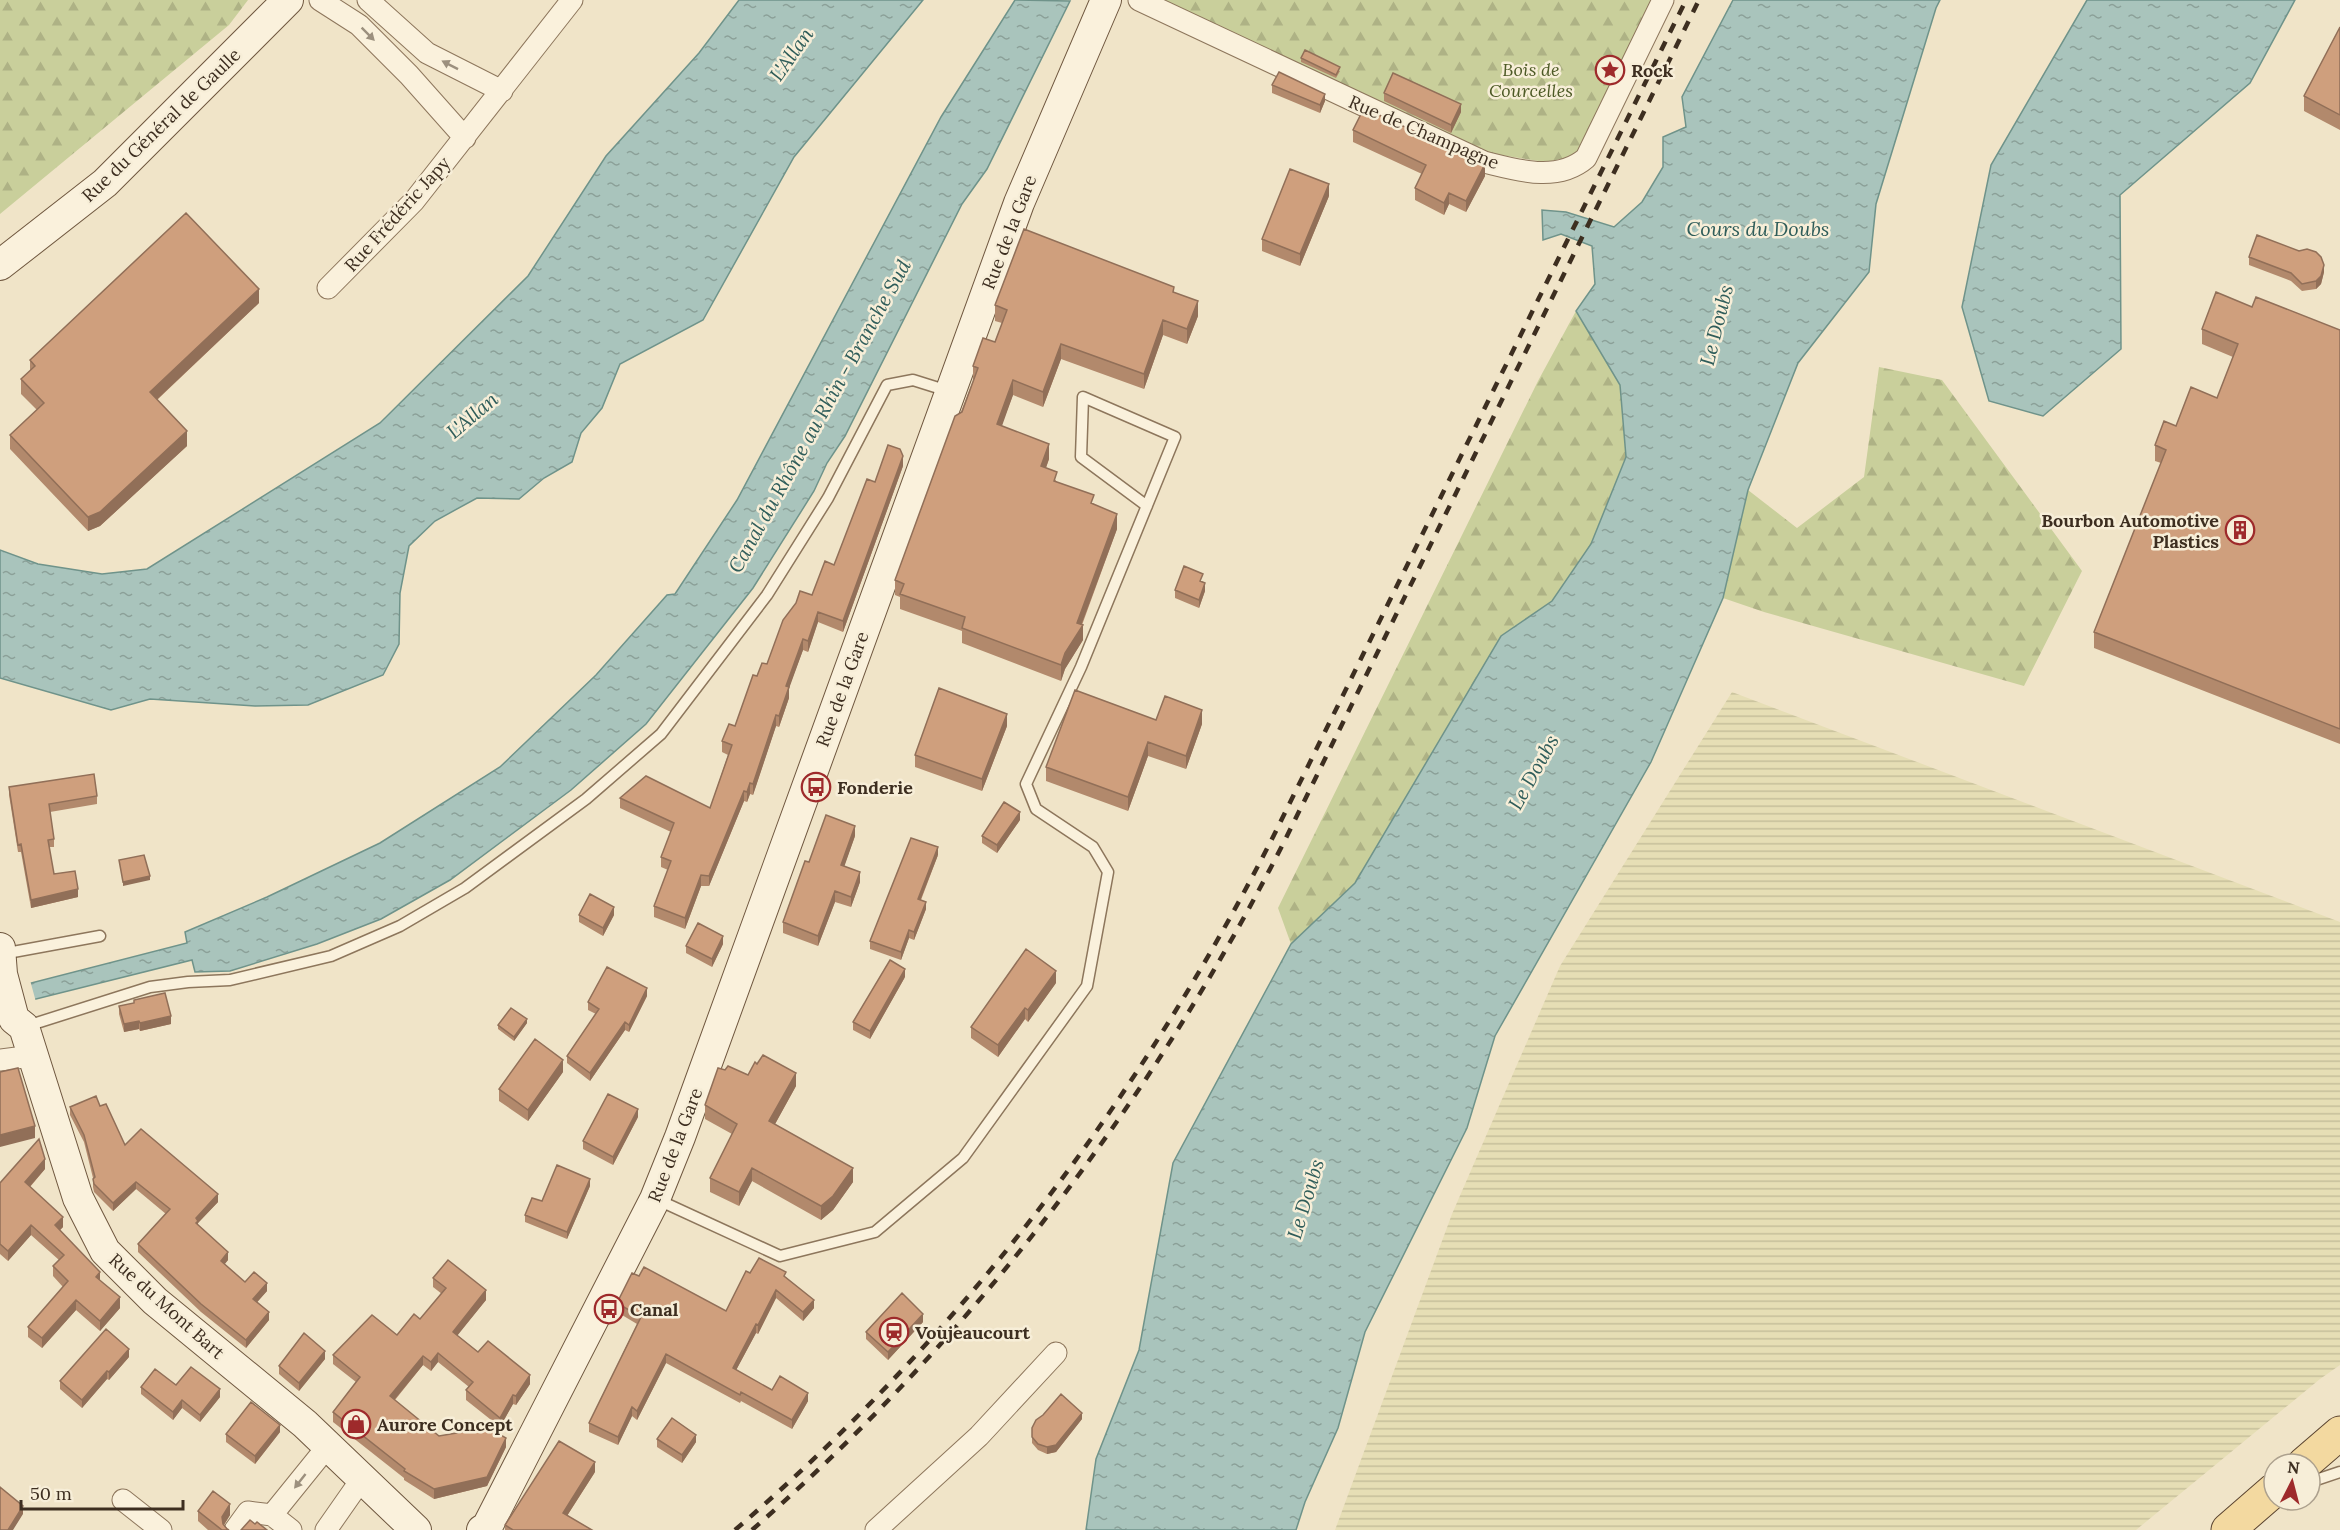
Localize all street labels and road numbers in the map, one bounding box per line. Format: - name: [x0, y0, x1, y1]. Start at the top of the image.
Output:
- street label: Rue du Général de Gaulle: [77, 43, 245, 207]
- street label: Rue de Champagne: [1345, 90, 1503, 174]
- street label: Rue Frédéric Japy: [339, 151, 455, 276]
- street label: Rue de la Gare: [977, 171, 1042, 293]
- street label: Rue de la Gare: [810, 628, 874, 750]
- street label: Rue de la Gare: [643, 1084, 708, 1206]
- street label: Rue du Mont Bart: [104, 1248, 230, 1364]

